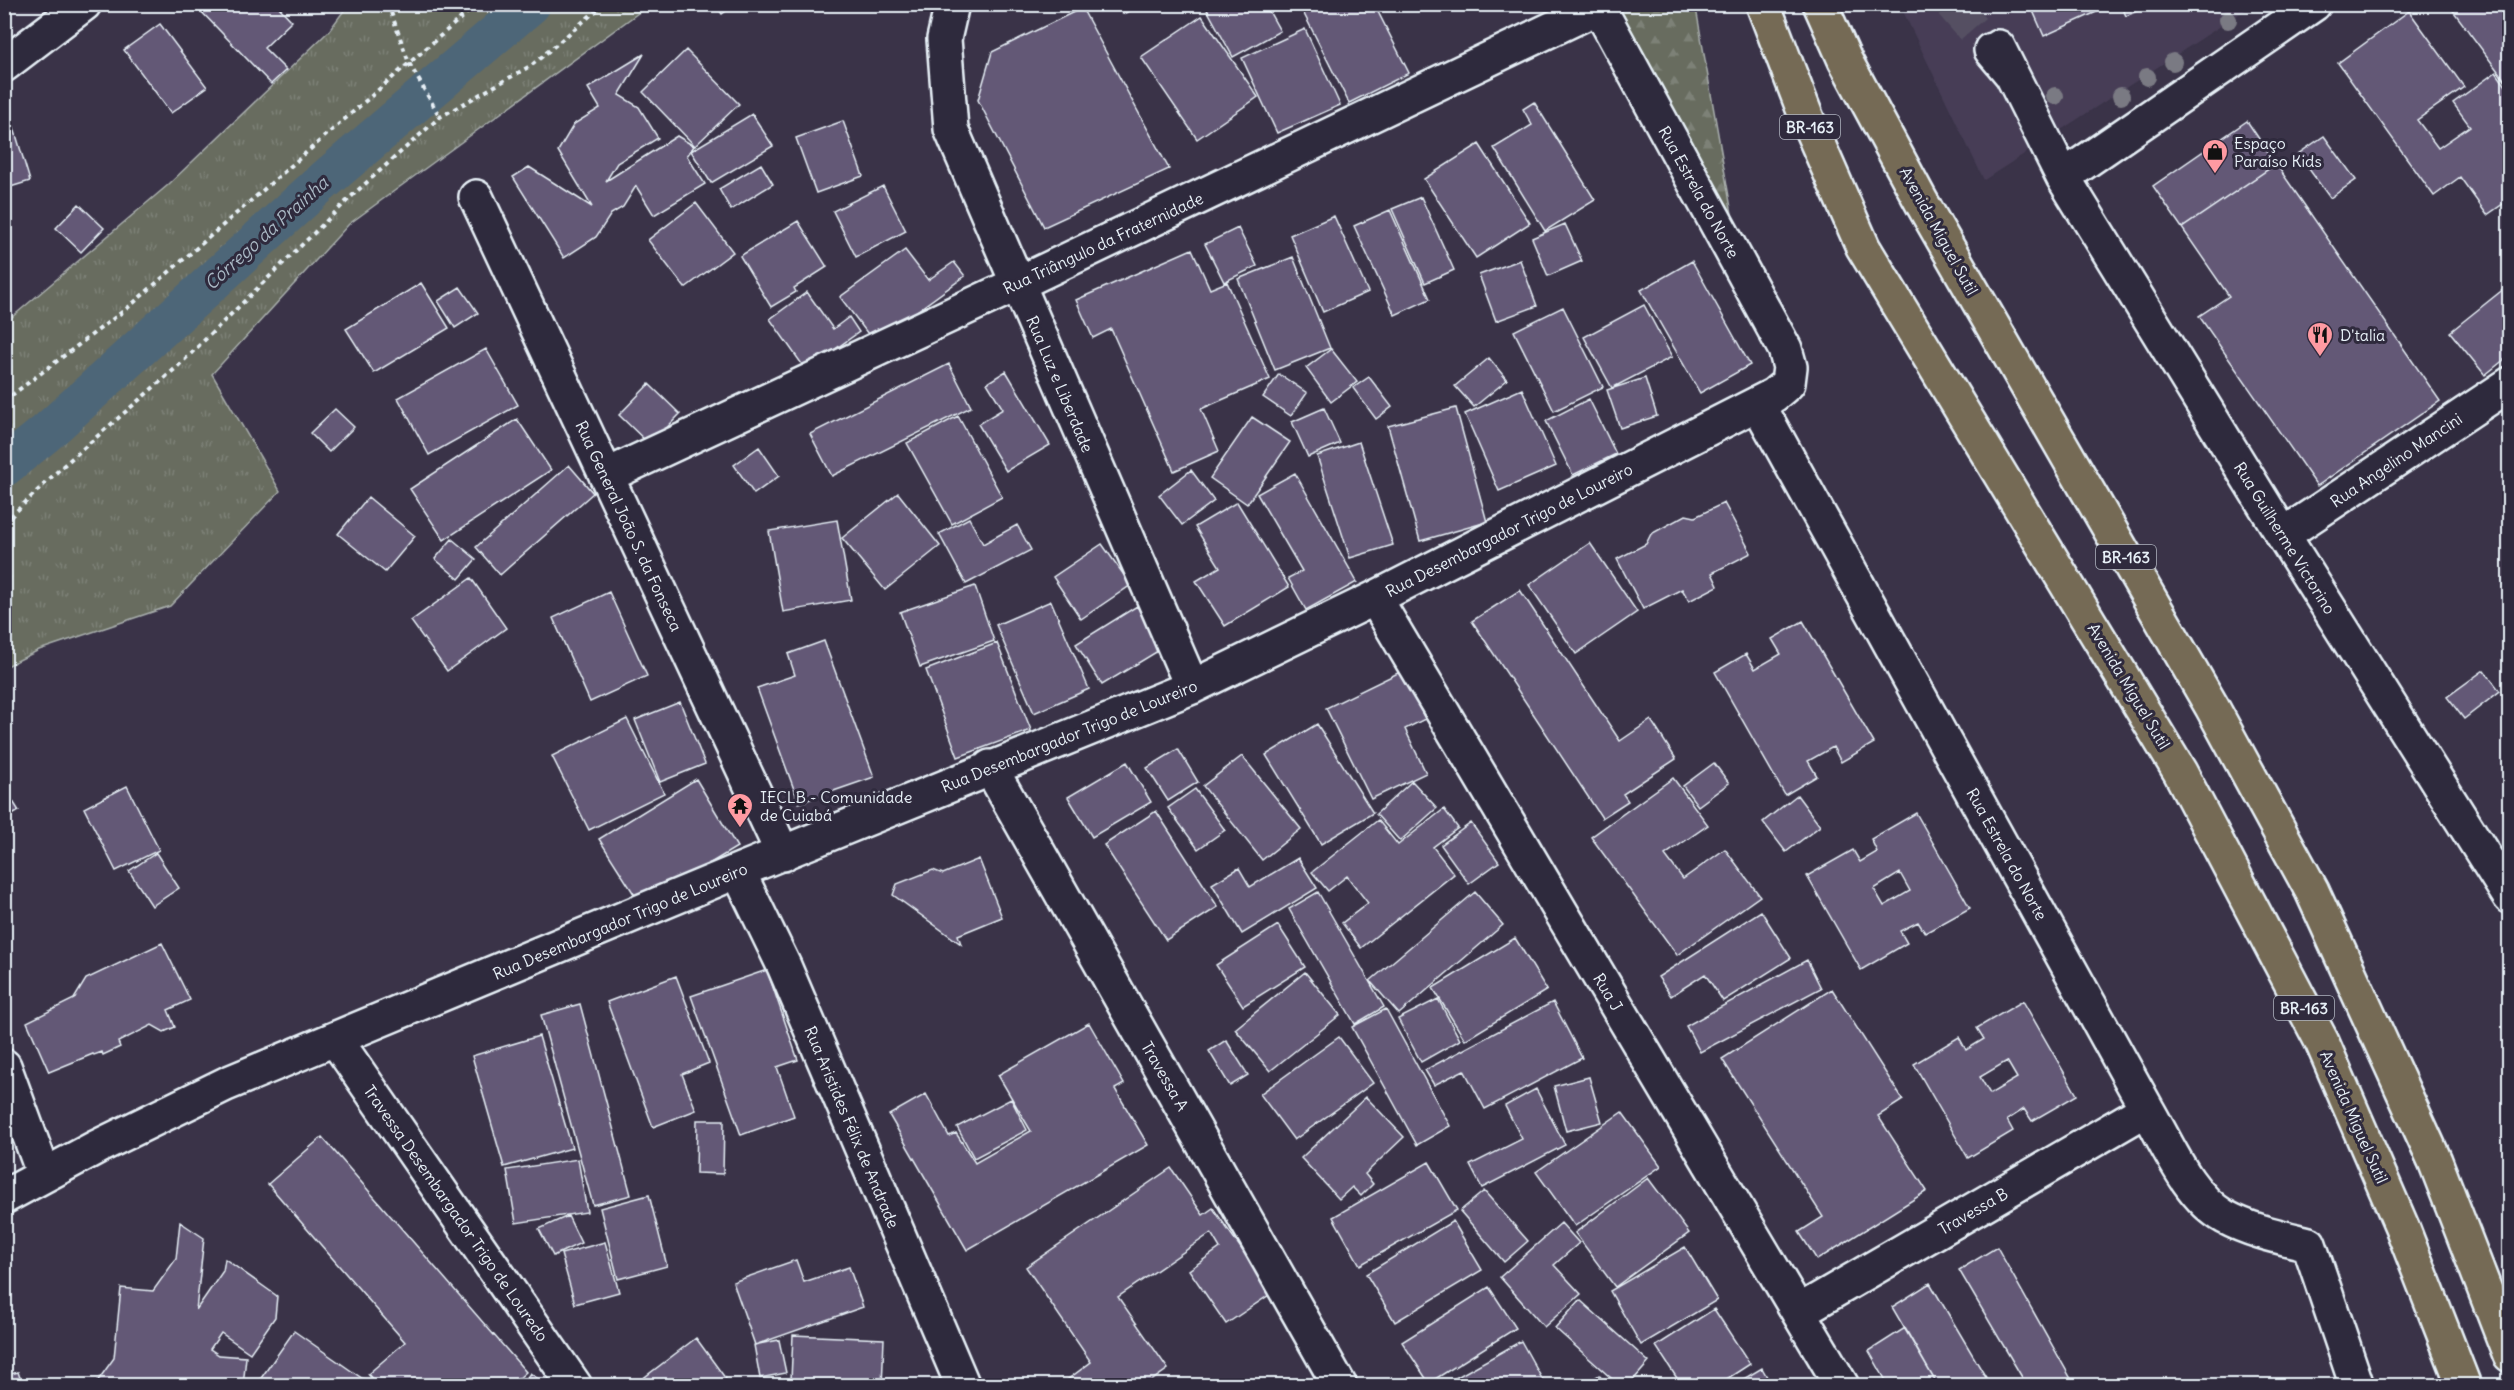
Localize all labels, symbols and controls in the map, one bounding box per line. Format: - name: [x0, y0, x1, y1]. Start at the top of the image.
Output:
- road number: BR-163: [1780, 115, 1840, 139]
- street label: Rua Estrela do Norte: [1654, 122, 1744, 262]
- place label: Espaço Paraíso Kids: [2234, 133, 2322, 171]
- shop icon: Espaço Paraíso Kids: [2200, 137, 2230, 175]
- street label: Avenida Miguel Sutil: [1896, 164, 1982, 298]
- water label: Córrego da Prainha: [199, 170, 334, 295]
- street label: Rua Triângulo da Fraternidade: [1000, 188, 1206, 298]
- street label: Rua Luz e Liberdade: [1022, 313, 1098, 455]
- restaurant icon: D'talia: [2305, 320, 2335, 358]
- place label: D'talia: [2340, 325, 2385, 345]
- street label: Rua Angelino Mancini: [2326, 409, 2466, 511]
- street label: Rua General João S. da Fonseca: [571, 417, 687, 635]
- street label: Rua Guilherme Victorino: [2230, 458, 2340, 618]
- street label: Rua Desembargador Trigo de Loureiro: [1382, 459, 1636, 601]
- road number: BR-163: [2096, 545, 2156, 569]
- street label: Avenida Miguel Sutil: [2084, 619, 2174, 753]
- street label: Rua Desembargador Trigo de Loureiro: [938, 675, 1200, 797]
- street label: Rua Estrela do Norte: [1962, 784, 2052, 924]
- place label: IECLB - Comunidade de Cuiabá: [760, 787, 912, 825]
- temple icon: IECLB - Comunidade de Cuiabá: [725, 791, 755, 829]
- street label: Rua Desembargador Trigo de Loureiro: [490, 858, 750, 984]
- street label: Rua J: [1589, 969, 1627, 1015]
- road number: BR-163: [2274, 996, 2334, 1020]
- street label: Rua Aristides Félix de Andrade: [800, 1023, 904, 1231]
- street label: Travessa A: [1137, 1038, 1193, 1114]
- street label: Avenida Miguel Sutil: [2316, 1047, 2392, 1187]
- street label: Travessa Desembargador Trigo de Louredo: [359, 1081, 553, 1345]
- street label: Travessa B: [1935, 1183, 2011, 1239]

